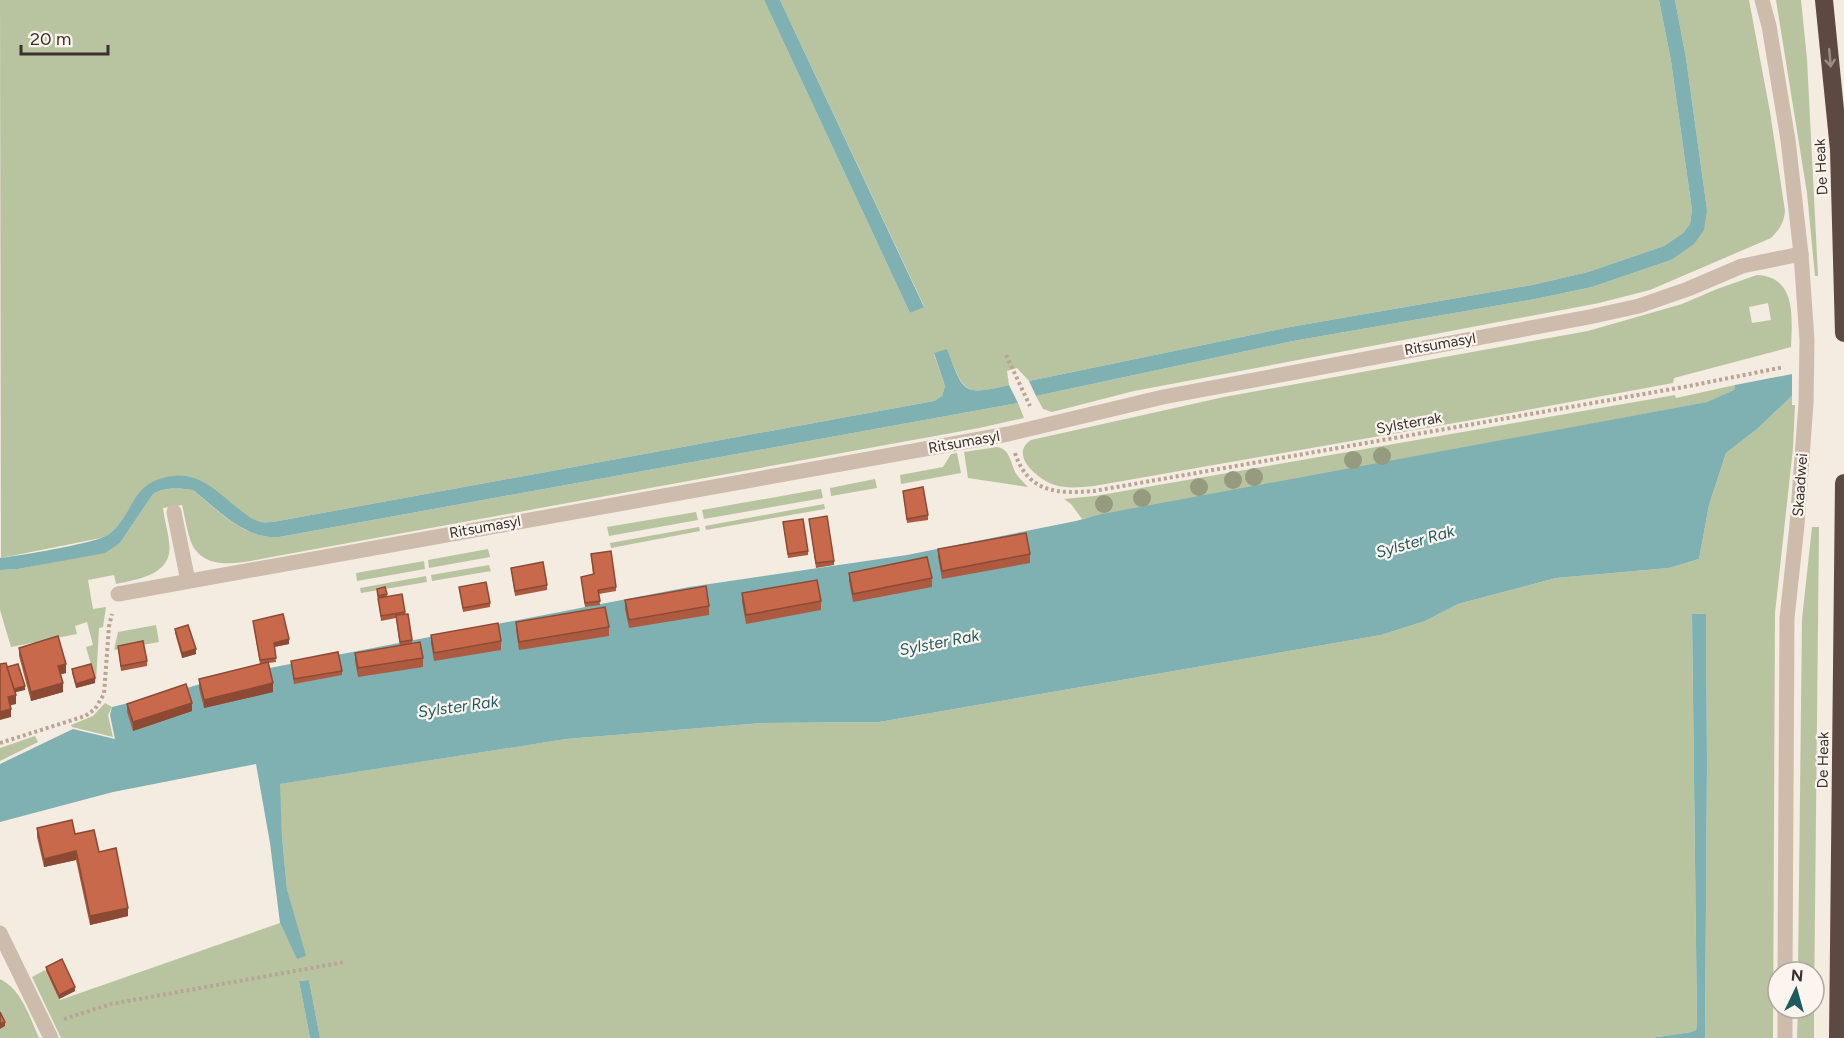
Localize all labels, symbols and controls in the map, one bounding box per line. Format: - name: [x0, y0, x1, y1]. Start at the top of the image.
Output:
- scale bar: [21, 18, 108, 56]
- text: 20 m: [30, 28, 71, 50]
- one-way arrow: [1825, 48, 1836, 68]
- street label: De Heak: [1810, 138, 1831, 196]
- street label: Ritsumasyl: [1403, 329, 1477, 359]
- street label: Sylsterrak: [1375, 408, 1444, 438]
- street label: Ritsumasyl: [927, 427, 1001, 457]
- street label: Skaadwei: [1789, 453, 1811, 517]
- street label: Ritsumasyl: [448, 512, 522, 542]
- water label: Sylster Rak: [1374, 521, 1458, 562]
- water label: Sylster Rak: [898, 625, 982, 660]
- water label: Sylster Rak: [417, 691, 501, 722]
- street label: De Heak: [1814, 731, 1833, 788]
- north arrow: [1766, 960, 1826, 1020]
- text: N: [1790, 966, 1804, 986]

